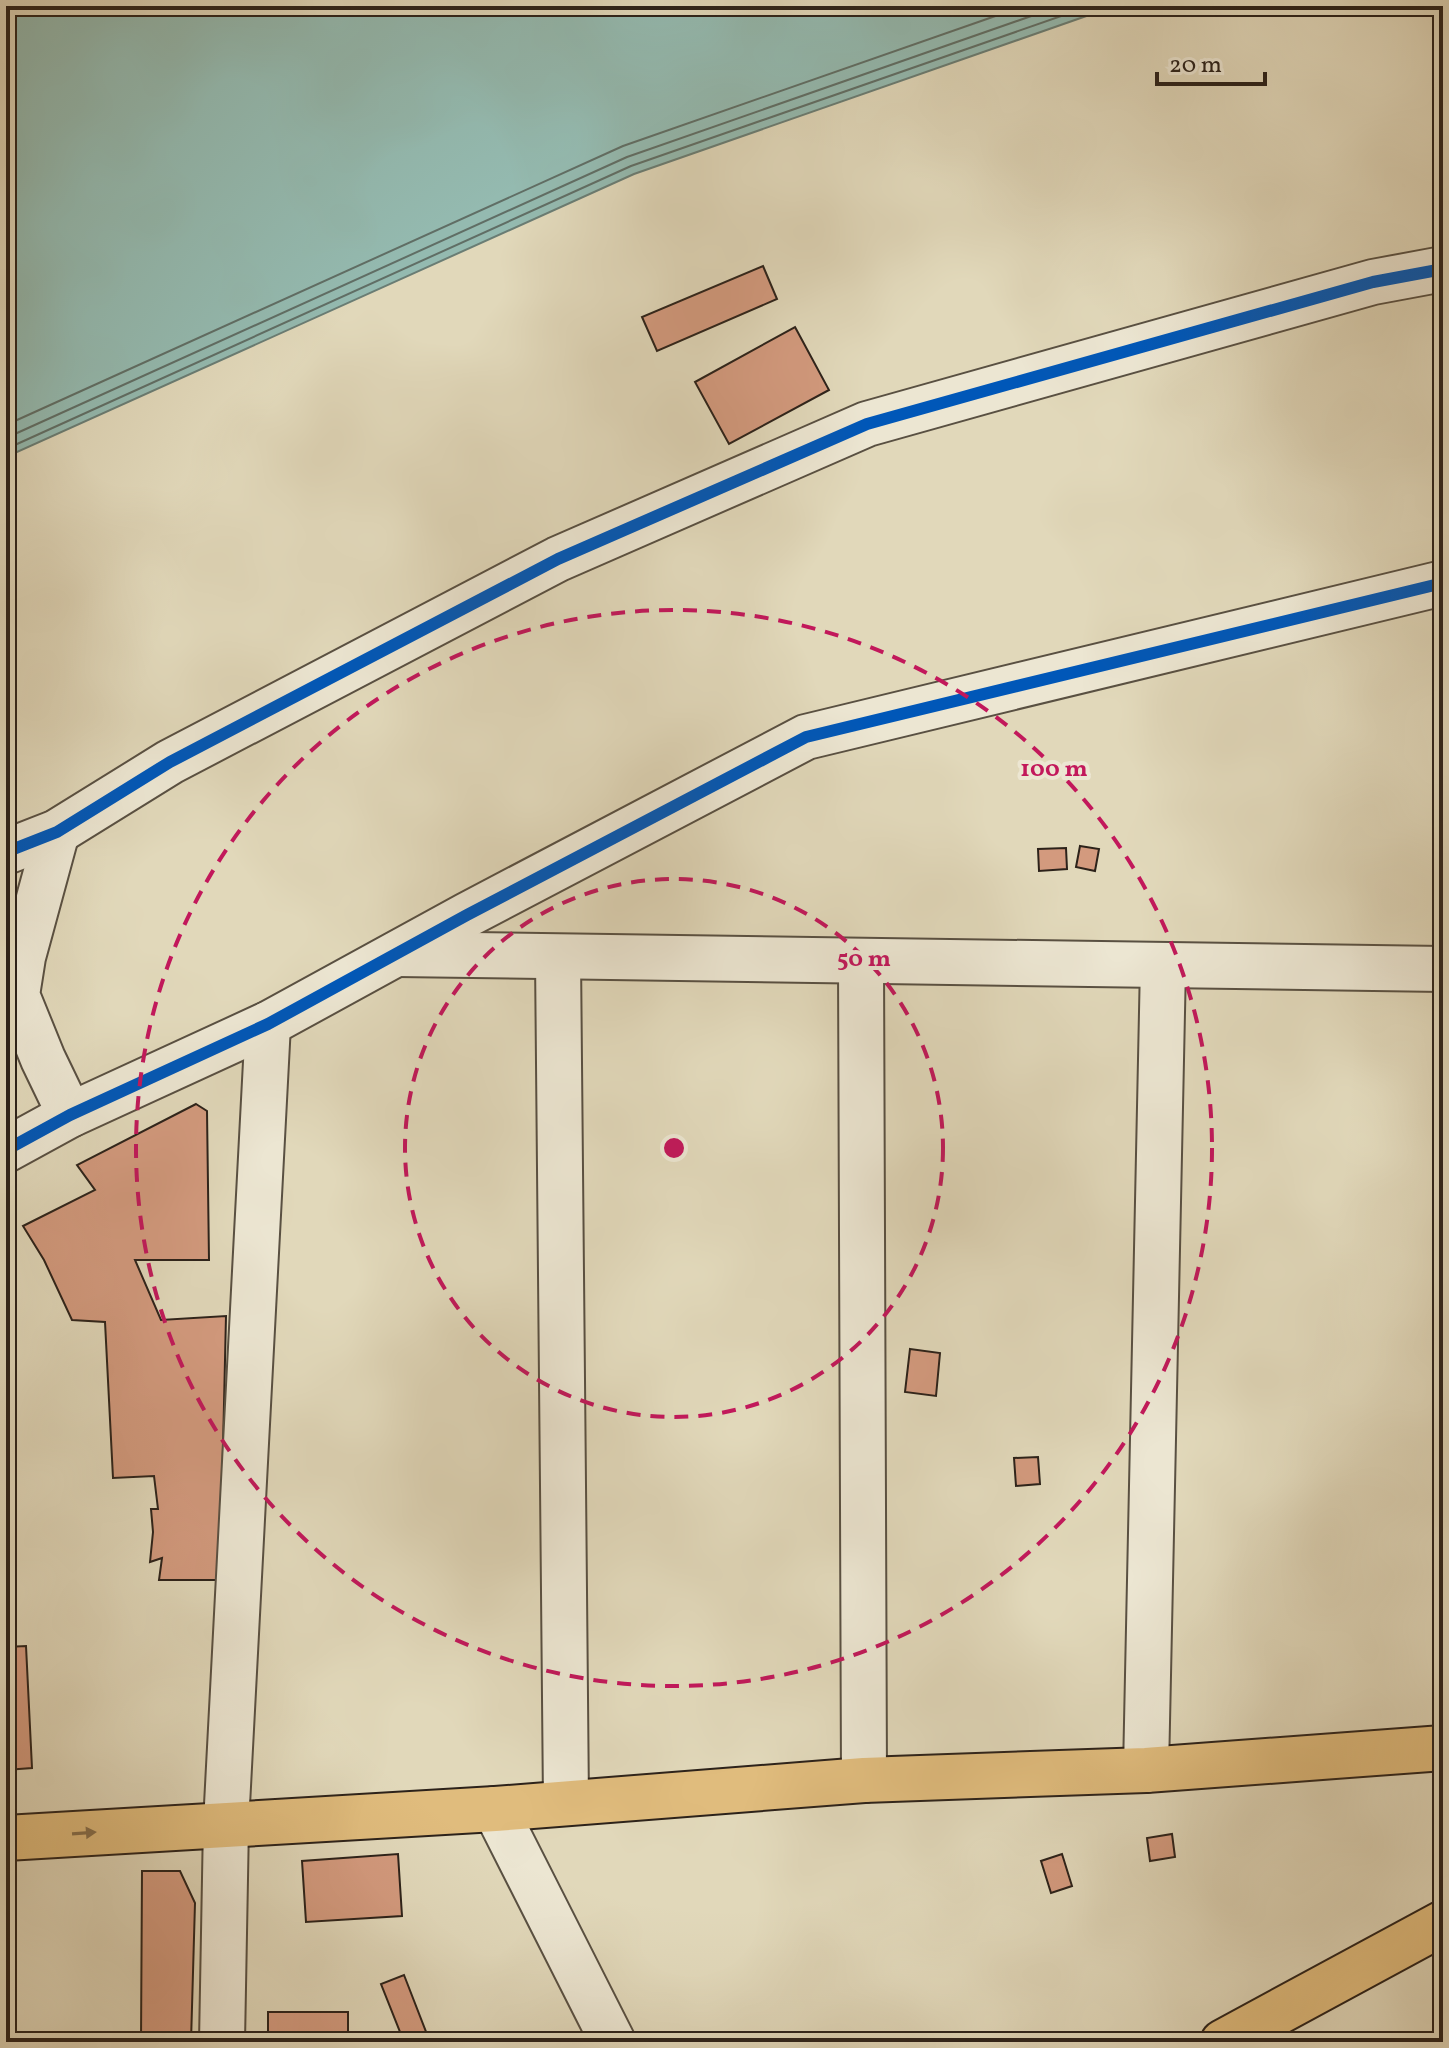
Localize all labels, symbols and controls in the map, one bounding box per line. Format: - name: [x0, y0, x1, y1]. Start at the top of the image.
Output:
- scale bar: [1157, 36, 1265, 86]
- text: 20 m: [1169, 49, 1222, 83]
- text: 100 m: [1020, 753, 1088, 787]
- text: 50 m: [837, 943, 891, 977]
- centre of rings: [660, 1134, 688, 1162]
- one-way arrow: [72, 1826, 97, 1839]

